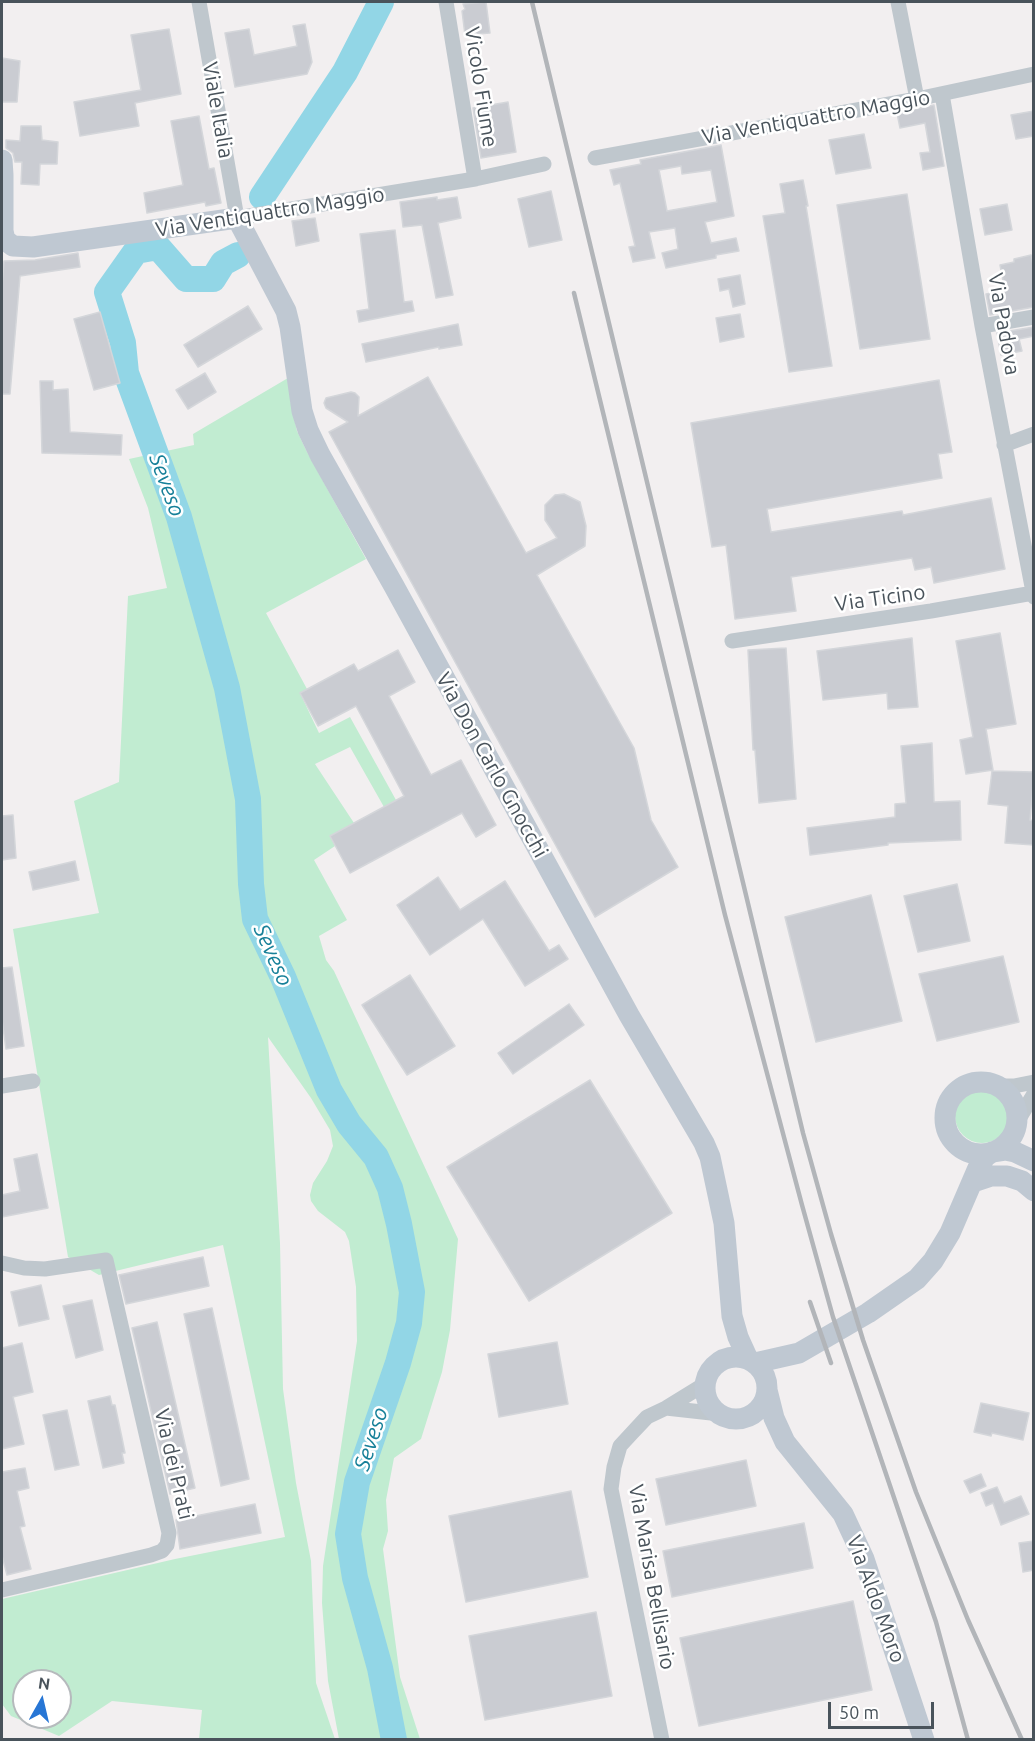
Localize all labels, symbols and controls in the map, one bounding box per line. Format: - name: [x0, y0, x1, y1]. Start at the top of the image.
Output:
- street label: Vicolo Fiume: [459, 25, 503, 149]
- street label: Viale Italia: [197, 60, 239, 160]
- street label: Via Ventiquattro Maggio: [700, 84, 932, 150]
- street label: Via Ventiquattro Maggio: [154, 181, 386, 243]
- street label: Via Padova: [983, 271, 1025, 377]
- water label: Seveso: [144, 450, 190, 520]
- street label: Via Ticino: [833, 579, 927, 617]
- street label: Via Don Carlo Gnocchi: [431, 668, 553, 862]
- water label: Seveso: [248, 920, 298, 990]
- water label: Seveso: [348, 1404, 394, 1474]
- street label: Via dei Prati: [149, 1406, 199, 1522]
- street label: Via Marisa Bellisario: [623, 1482, 681, 1672]
- street label: Via Aldo Moro: [841, 1532, 911, 1666]
- north arrow: [12, 1669, 72, 1729]
- text: N: [37, 1673, 51, 1693]
- scale bar: [831, 1690, 938, 1728]
- text: 50 m: [839, 1702, 879, 1722]

